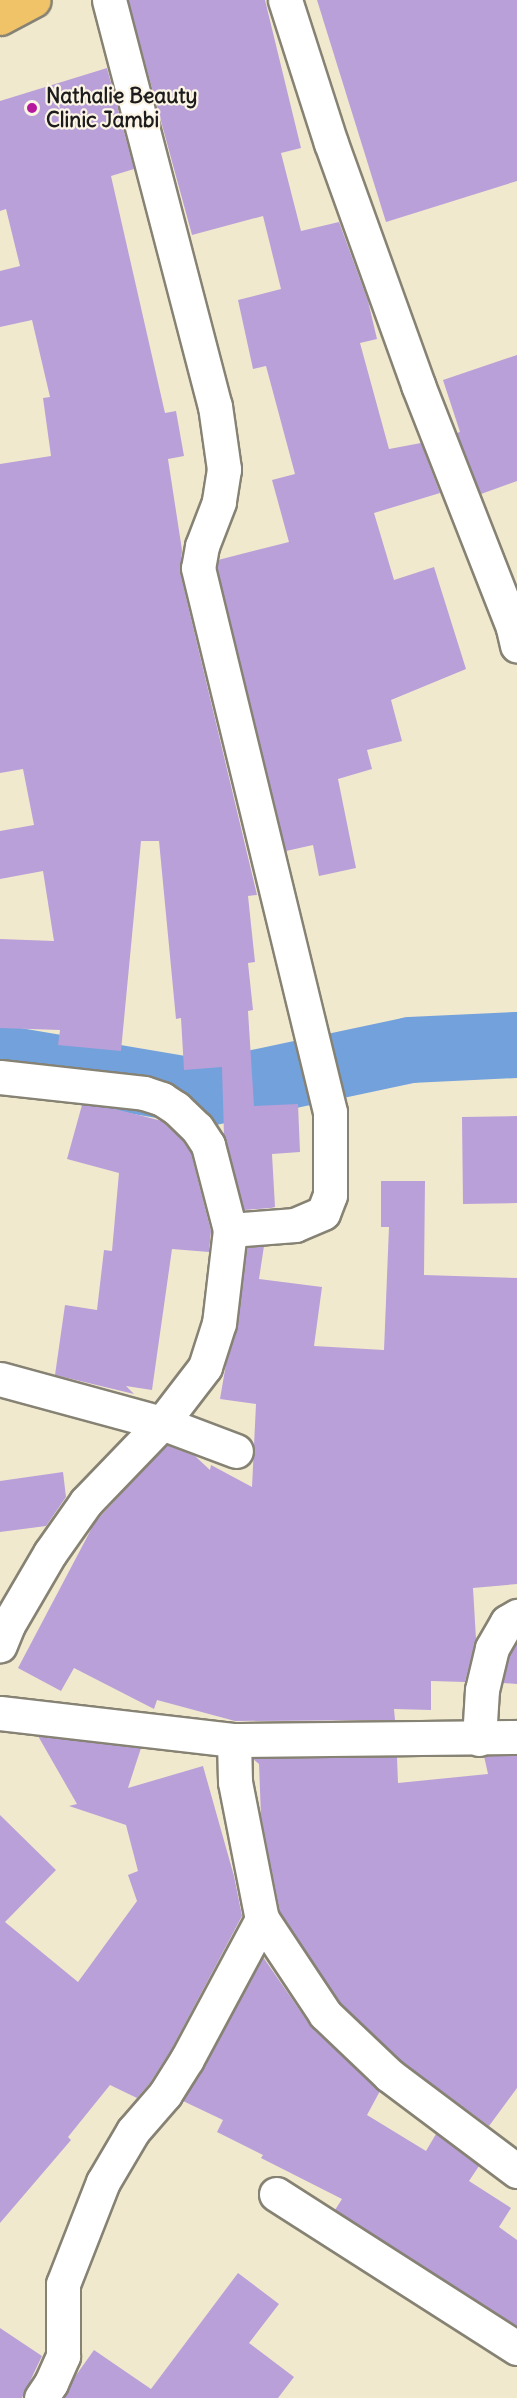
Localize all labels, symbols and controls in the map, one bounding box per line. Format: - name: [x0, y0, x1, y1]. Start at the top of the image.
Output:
- place label: Nathalie Beauty Clinic Jambi: [46, 83, 197, 133]
- marker: Nathalie Beauty Clinic Jambi: [23, 99, 41, 117]

